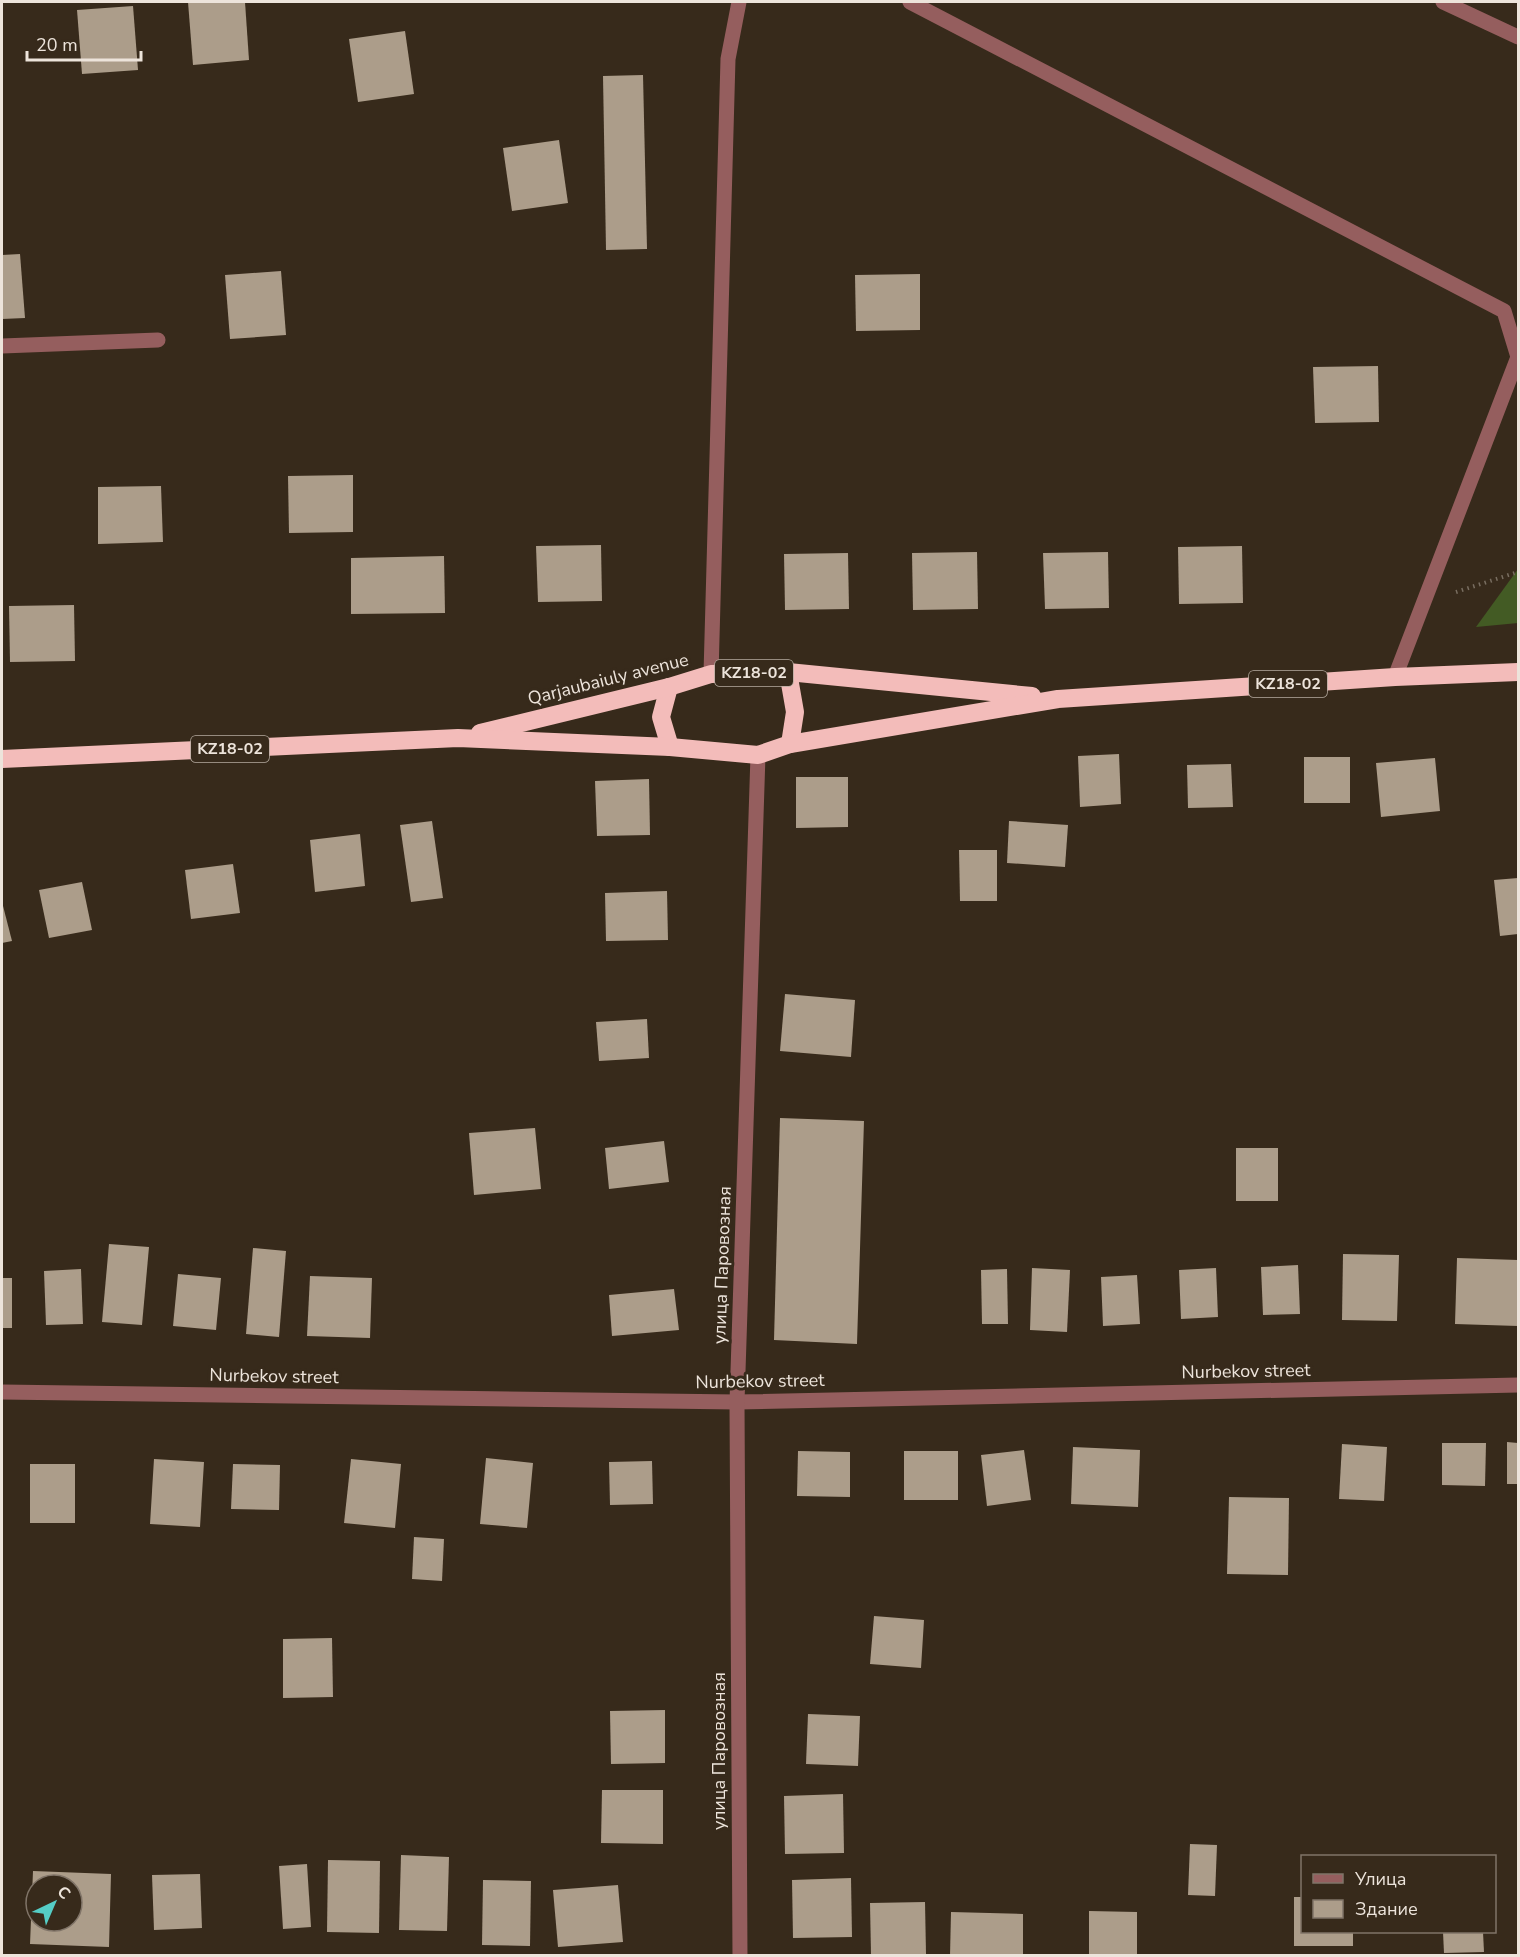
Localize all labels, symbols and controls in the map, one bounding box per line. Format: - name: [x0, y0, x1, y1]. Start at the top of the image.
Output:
- scale bar: [27, 24, 141, 62]
- text: 20 m: [36, 33, 78, 57]
- street label: Qarjaubaiuly avenue: [525, 647, 691, 711]
- road number: KZ18-02: [715, 660, 793, 686]
- road number: KZ18-02: [1249, 671, 1327, 697]
- road number: KZ18-02: [191, 736, 269, 762]
- street label: улица Паровозная: [707, 1186, 737, 1344]
- street label: Nurbekov street: [1181, 1358, 1311, 1384]
- street label: Nurbekov street: [209, 1363, 339, 1389]
- street label: Nurbekov street: [695, 1368, 825, 1394]
- street label: улица Паровозная: [707, 1672, 731, 1830]
- legend: [1301, 1855, 1496, 1933]
- text: Улица: [1354, 1867, 1406, 1891]
- north arrow: [24, 1873, 84, 1933]
- text: С: [52, 1881, 75, 1905]
- text: Здание: [1355, 1897, 1418, 1921]

